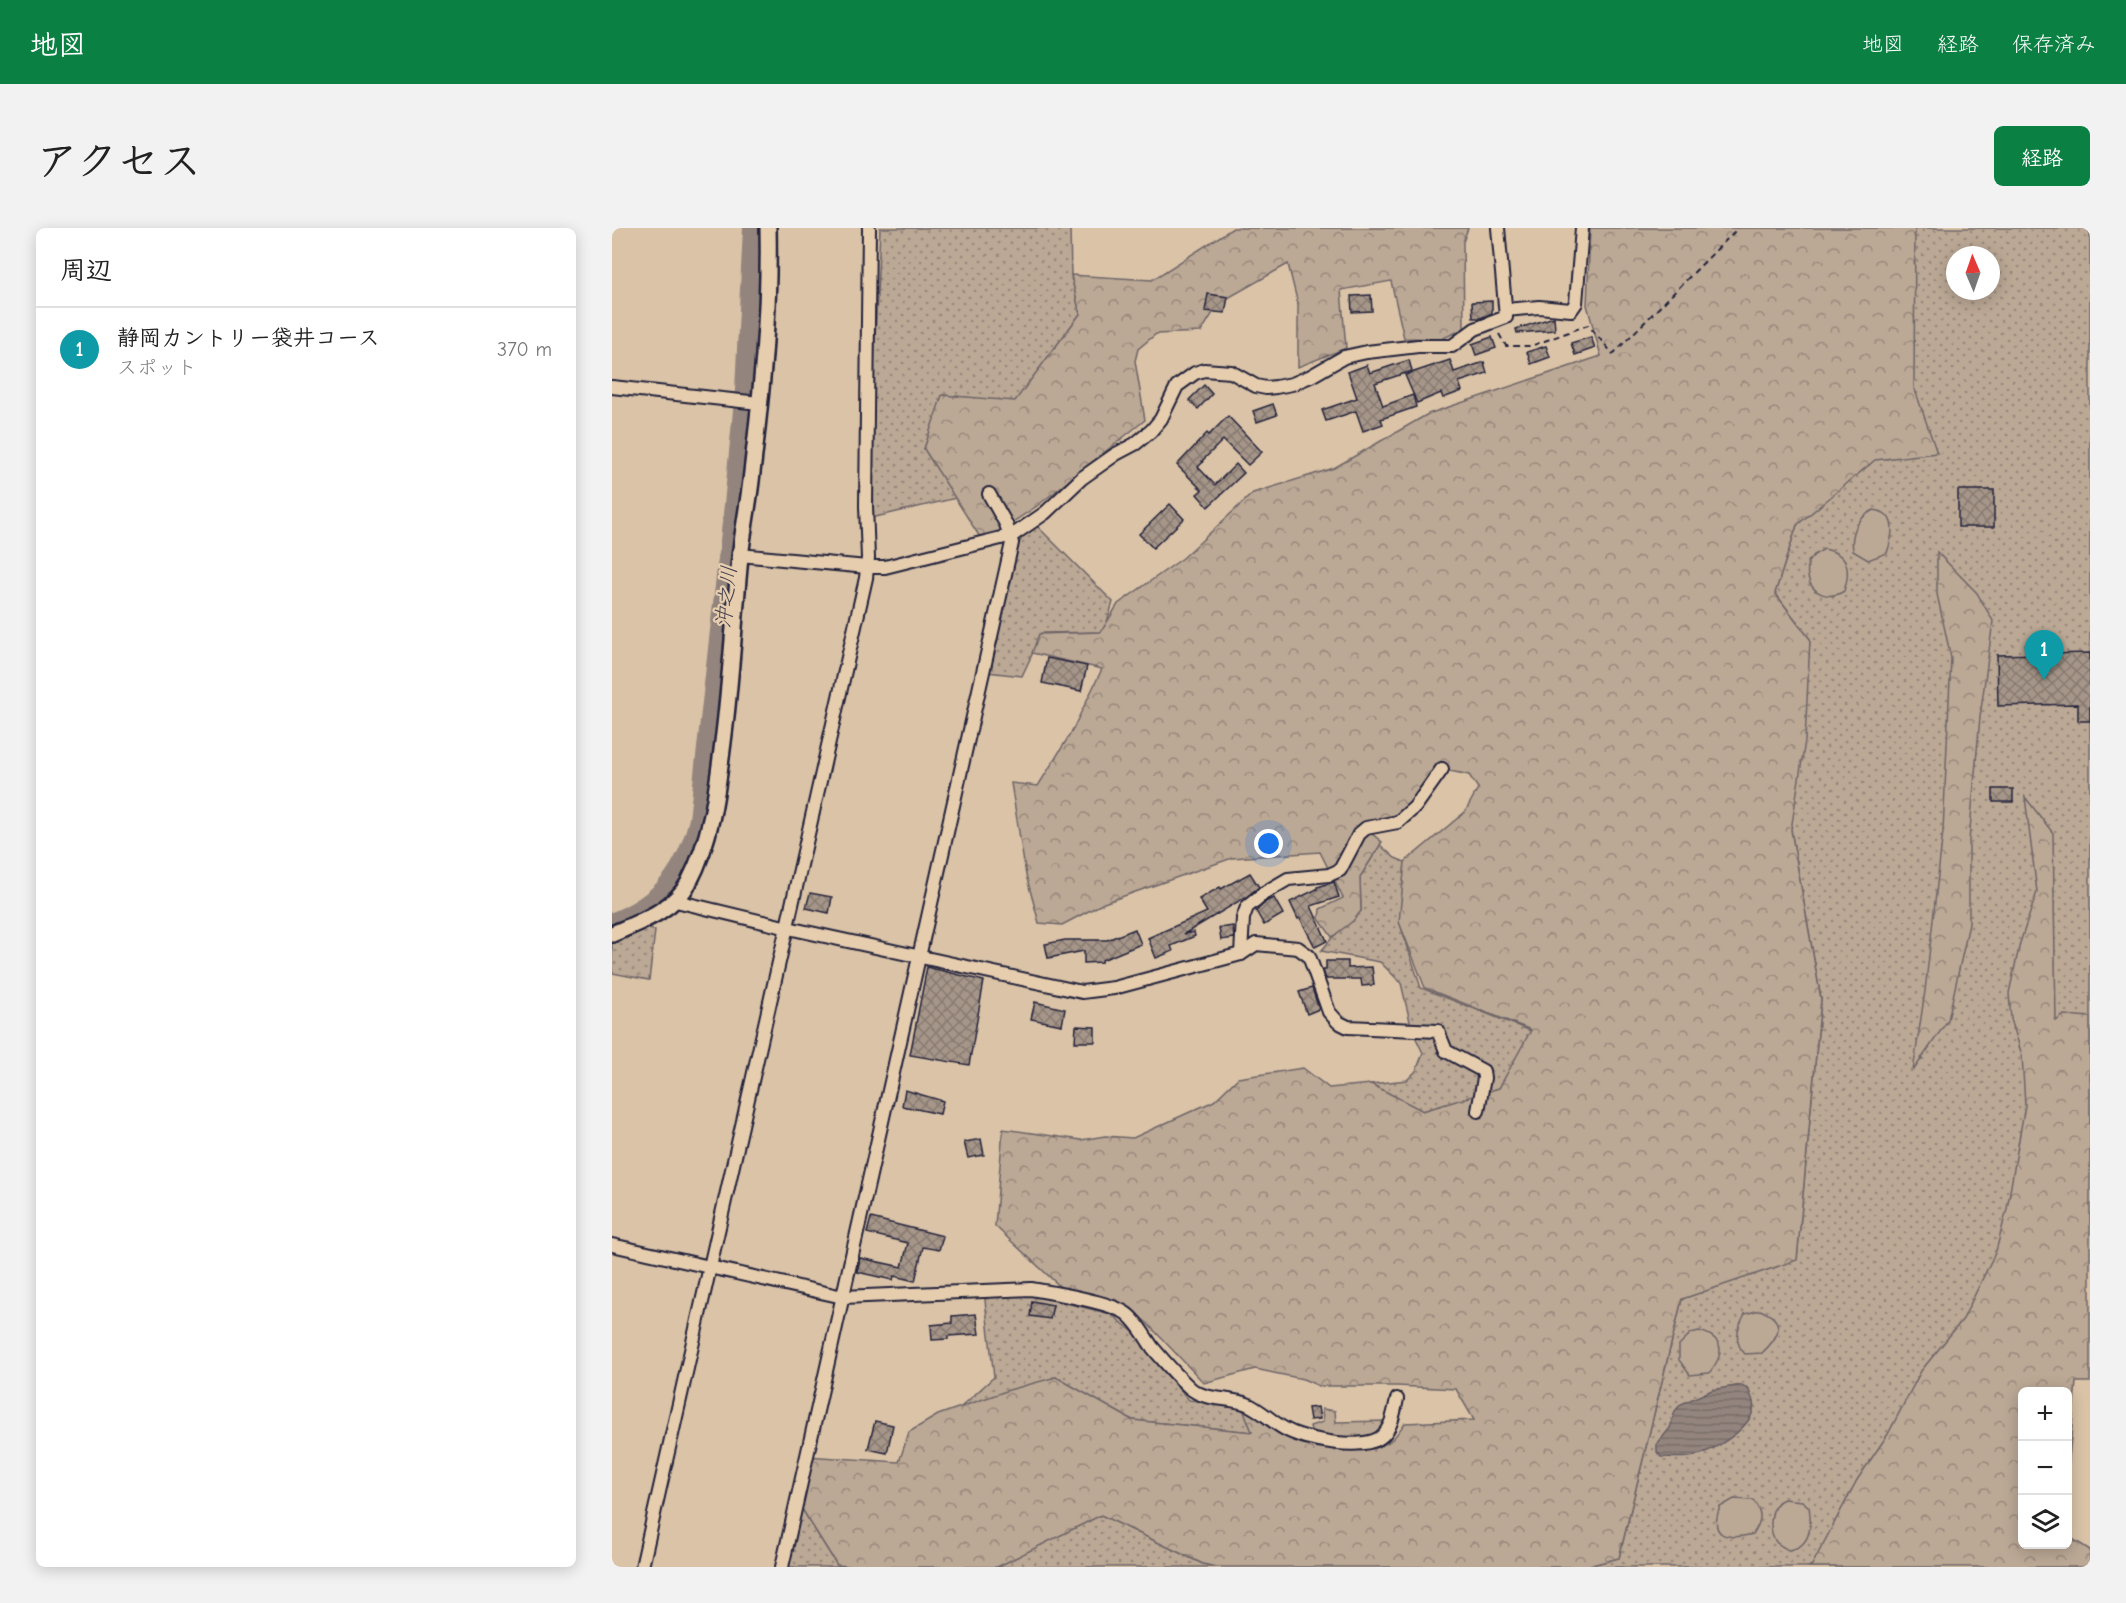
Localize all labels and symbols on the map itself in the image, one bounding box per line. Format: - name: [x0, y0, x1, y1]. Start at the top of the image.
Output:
- north arrow: [1946, 246, 2000, 300]
- water label: 沖之川: [711, 564, 741, 630]
- pin: 1: [2024, 630, 2064, 680]
- your location: [1254, 829, 1283, 858]

